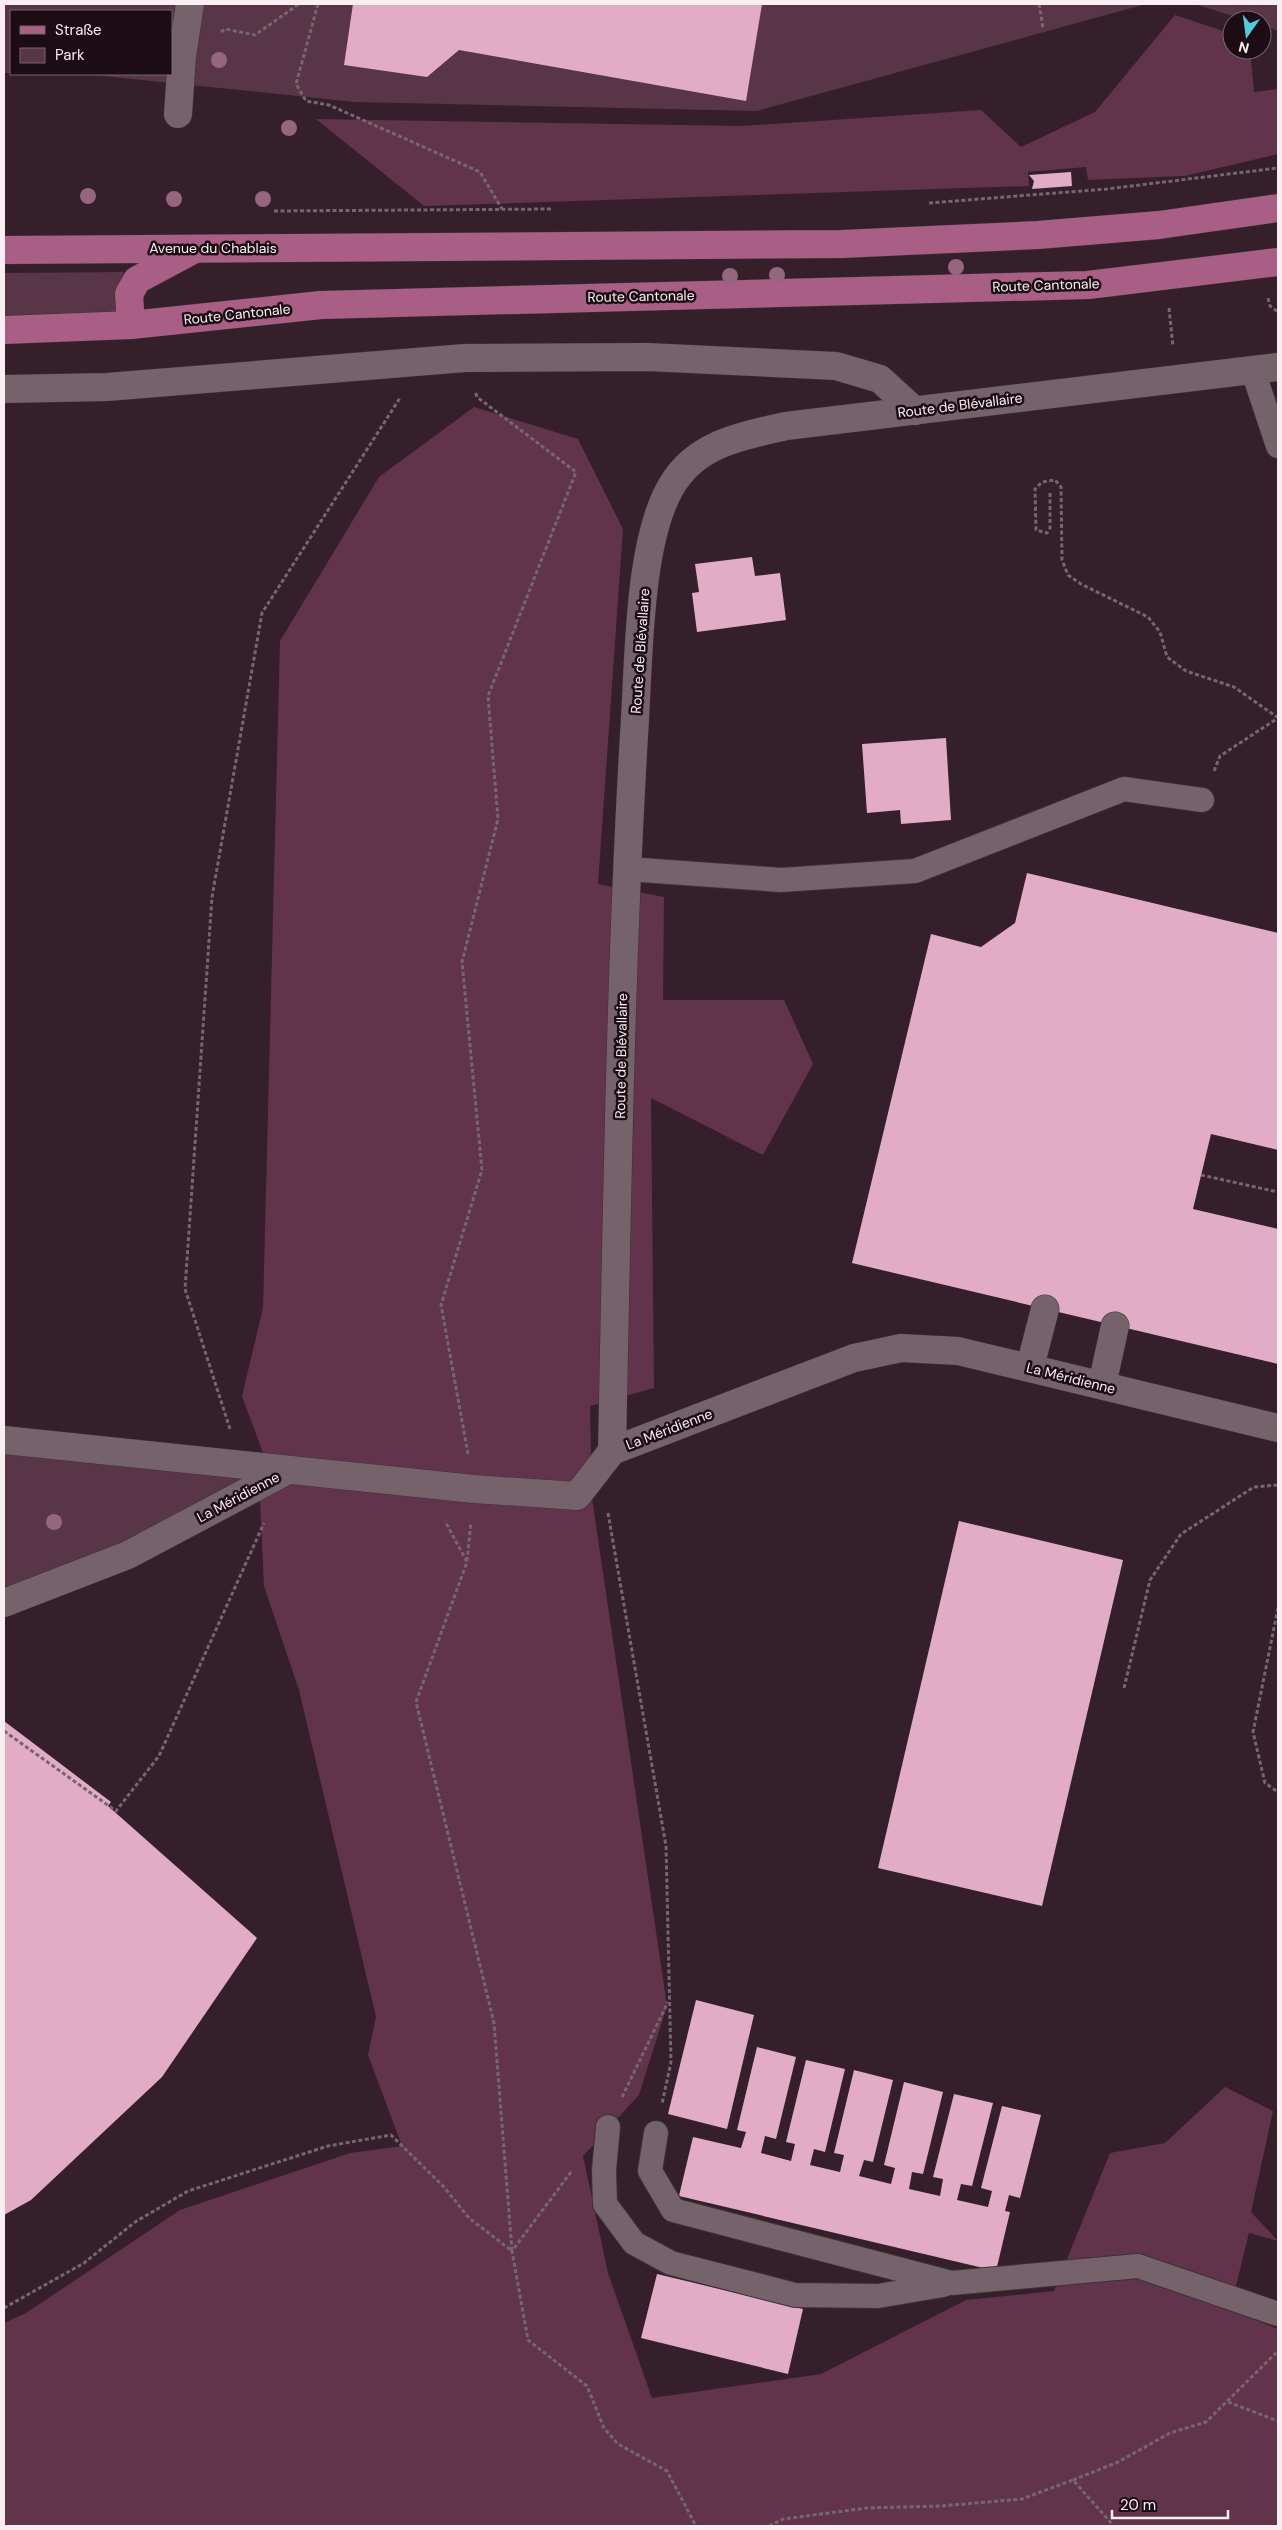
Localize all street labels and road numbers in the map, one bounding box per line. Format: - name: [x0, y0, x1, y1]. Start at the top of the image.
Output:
- street label: Avenue du Chablais: [149, 239, 277, 257]
- street label: Route Cantonale: [992, 274, 1100, 296]
- street label: Route Cantonale: [587, 286, 695, 306]
- street label: Route Cantonale: [183, 299, 291, 329]
- street label: Route de Blévallaire: [897, 388, 1023, 422]
- street label: Route de Blévallaire: [627, 588, 653, 714]
- street label: Route de Blévallaire: [611, 993, 631, 1119]
- street label: La Méridienne: [1025, 1358, 1117, 1398]
- street label: La Méridienne: [623, 1404, 715, 1454]
- street label: La Méridienne: [194, 1468, 282, 1526]

